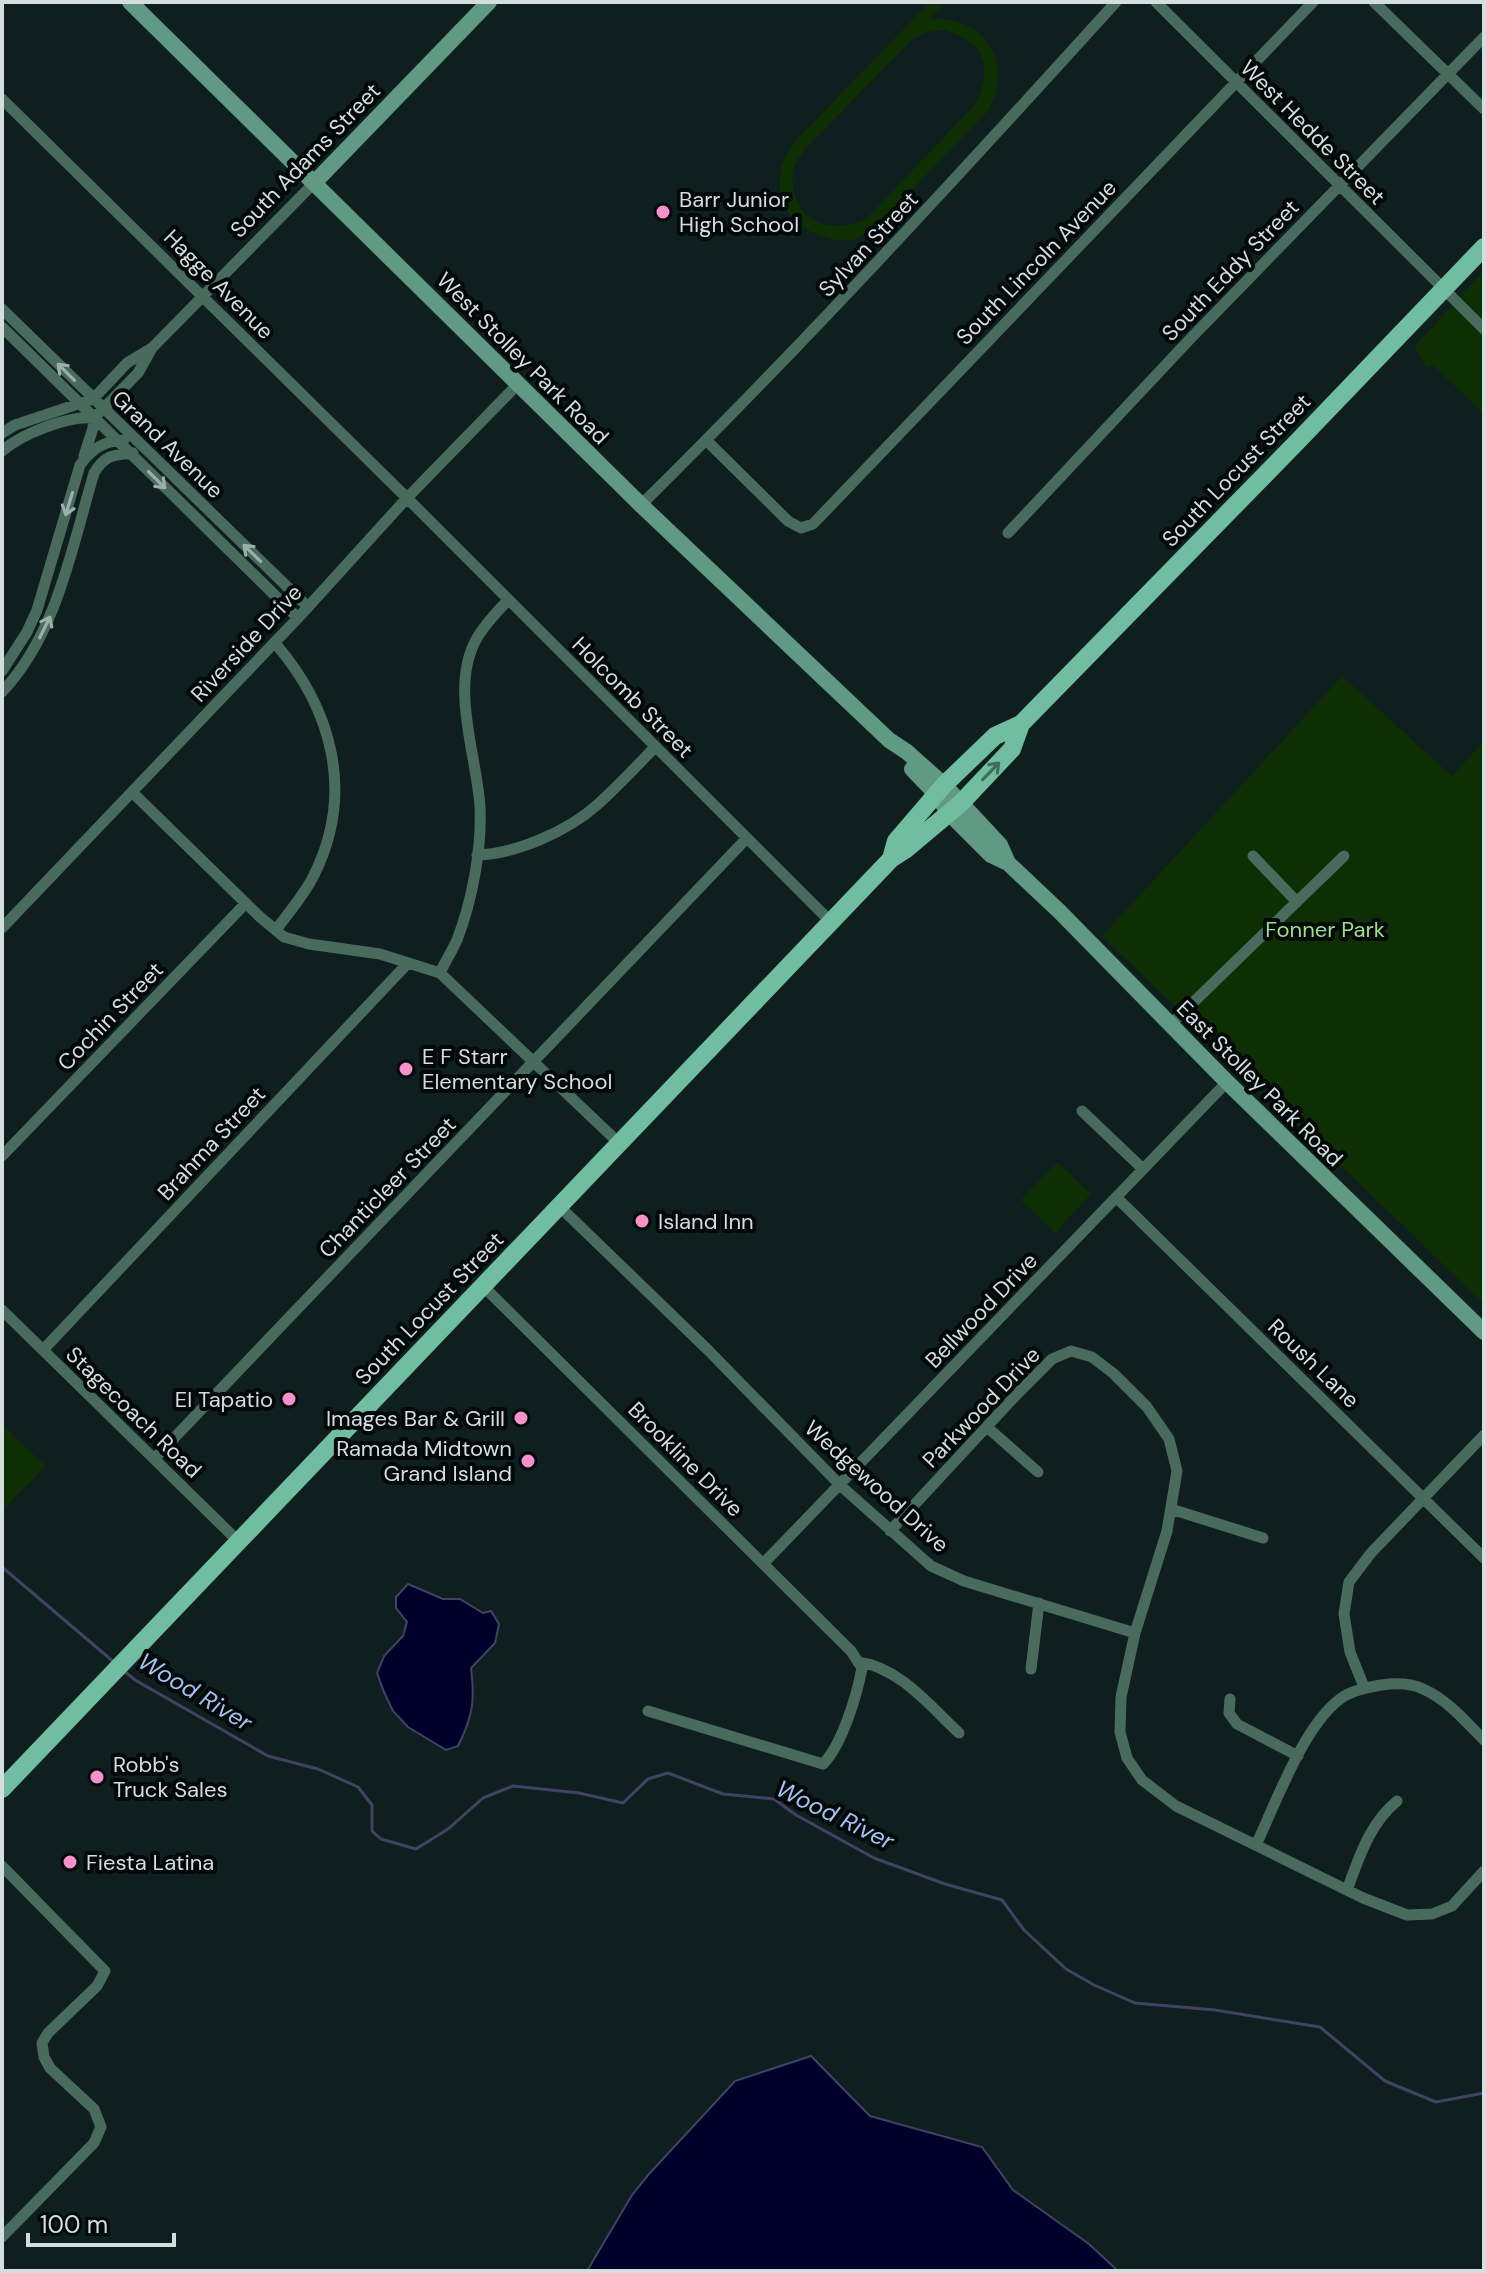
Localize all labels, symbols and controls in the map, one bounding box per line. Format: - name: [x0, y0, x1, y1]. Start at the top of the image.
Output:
- street label: West Hedde Street: [1234, 54, 1391, 211]
- street label: South Adams Street: [224, 77, 387, 244]
- street label: South Lincoln Avenue: [950, 174, 1123, 351]
- place label: Barr Junior High School: [679, 185, 799, 239]
- street label: Sylvan Street: [812, 186, 925, 303]
- street label: South Eddy Street: [1155, 193, 1305, 347]
- marker: Barr Junior High School: [654, 203, 672, 221]
- street label: Hagge Avenue: [157, 223, 280, 346]
- street label: West Stolley Park Road: [430, 266, 615, 451]
- one-way arrow: [56, 362, 75, 382]
- street label: Grand Avenue: [106, 384, 229, 505]
- street label: South Locust Street: [1156, 388, 1317, 553]
- one-way arrow: [147, 470, 167, 489]
- one-way arrow: [61, 491, 76, 517]
- one-way arrow: [242, 543, 262, 562]
- street label: Riverside Drive: [184, 578, 308, 708]
- one-way arrow: [38, 616, 54, 640]
- street label: Holcomb Street: [566, 630, 700, 764]
- one-way arrow: [981, 762, 1000, 781]
- park label: Fonner Park: [1265, 915, 1385, 944]
- street label: Cochin Street: [51, 956, 169, 1077]
- street label: East Stolley Park Road: [1170, 994, 1349, 1173]
- place label: E F Starr Elementary School: [422, 1042, 612, 1096]
- marker: E F Starr Elementary School: [397, 1060, 415, 1078]
- street label: Brahma Street: [151, 1080, 272, 1207]
- street label: Chanticleer Street: [312, 1110, 462, 1264]
- place label: Island Inn: [658, 1207, 754, 1236]
- marker: Island Inn: [633, 1212, 651, 1230]
- street label: South Locust Street: [349, 1226, 510, 1391]
- street label: Bellwood Drive: [919, 1246, 1044, 1374]
- street label: Roush Lane: [1262, 1313, 1366, 1414]
- street label: Stagecoach Road: [60, 1340, 208, 1484]
- street label: Parkwood Drive: [916, 1341, 1047, 1474]
- place label: El Tapatio: [175, 1385, 273, 1414]
- marker: El Tapatio: [280, 1390, 298, 1408]
- street label: Brookline Drive: [622, 1396, 749, 1523]
- place label: Images Bar & Grill: [326, 1404, 505, 1433]
- marker: Images Bar & Grill: [512, 1409, 530, 1427]
- street label: Wedgewood Drive: [798, 1414, 955, 1559]
- place label: Ramada Midtown Grand Island: [336, 1434, 512, 1488]
- marker: Ramada Midtown Grand Island: [519, 1452, 537, 1470]
- water label: Wood River: [133, 1645, 259, 1738]
- place label: Robb's Truck Sales: [113, 1750, 228, 1804]
- marker: Robb's Truck Sales: [88, 1768, 106, 1786]
- water label: Wood River: [771, 1773, 900, 1857]
- place label: Fiesta Latina: [86, 1848, 214, 1877]
- marker: Fiesta Latina: [61, 1853, 79, 1871]
- scale bar: [28, 2197, 174, 2247]
- text: 100 m: [40, 2209, 108, 2240]

